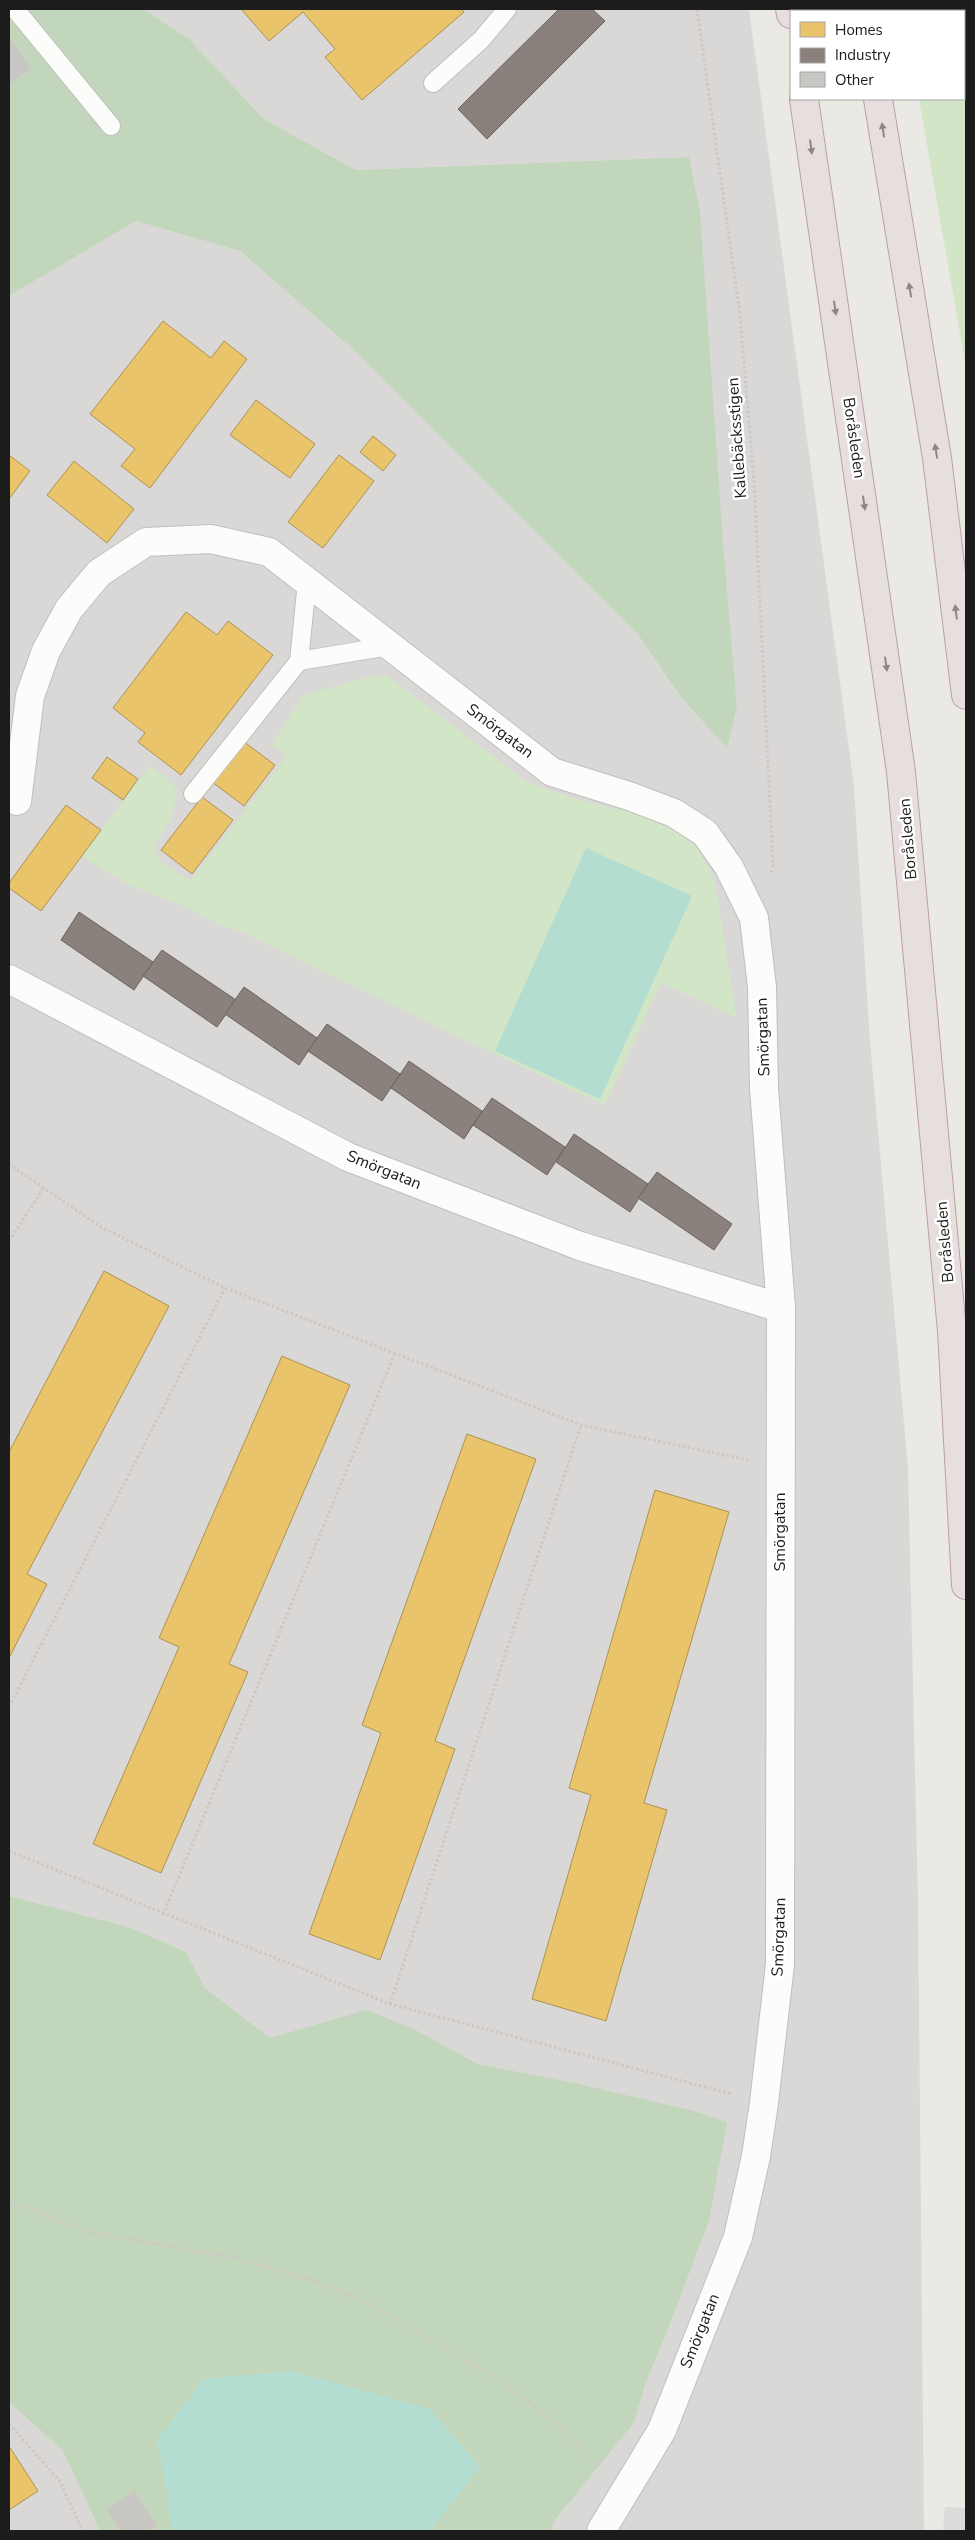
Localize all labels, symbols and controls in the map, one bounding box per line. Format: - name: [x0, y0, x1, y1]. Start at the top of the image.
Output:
- legend: [790, 10, 965, 100]
- text: Homes: [835, 20, 883, 40]
- text: Industry: [835, 45, 891, 65]
- text: Other: [835, 70, 874, 90]
- one-way arrow: [879, 121, 887, 137]
- one-way arrow: [807, 139, 815, 155]
- one-way arrow: [905, 282, 913, 298]
- one-way arrow: [831, 300, 839, 316]
- street label: Kallebäcksstigen: [722, 377, 752, 499]
- street label: Boråsleden: [837, 396, 871, 480]
- one-way arrow: [932, 442, 940, 458]
- one-way arrow: [860, 495, 868, 511]
- one-way arrow: [952, 603, 960, 619]
- one-way arrow: [883, 656, 891, 672]
- street label: Smörgatan: [462, 698, 538, 764]
- street label: Boråsleden: [893, 797, 923, 881]
- street label: Smörgatan: [751, 997, 775, 1077]
- street label: Smörgatan: [343, 1145, 425, 1195]
- street label: Boråsleden: [930, 1200, 960, 1284]
- street label: Smörgatan: [769, 1492, 791, 1572]
- street label: Smörgatan: [767, 1897, 791, 1977]
- street label: Smörgatan: [675, 2290, 725, 2372]

